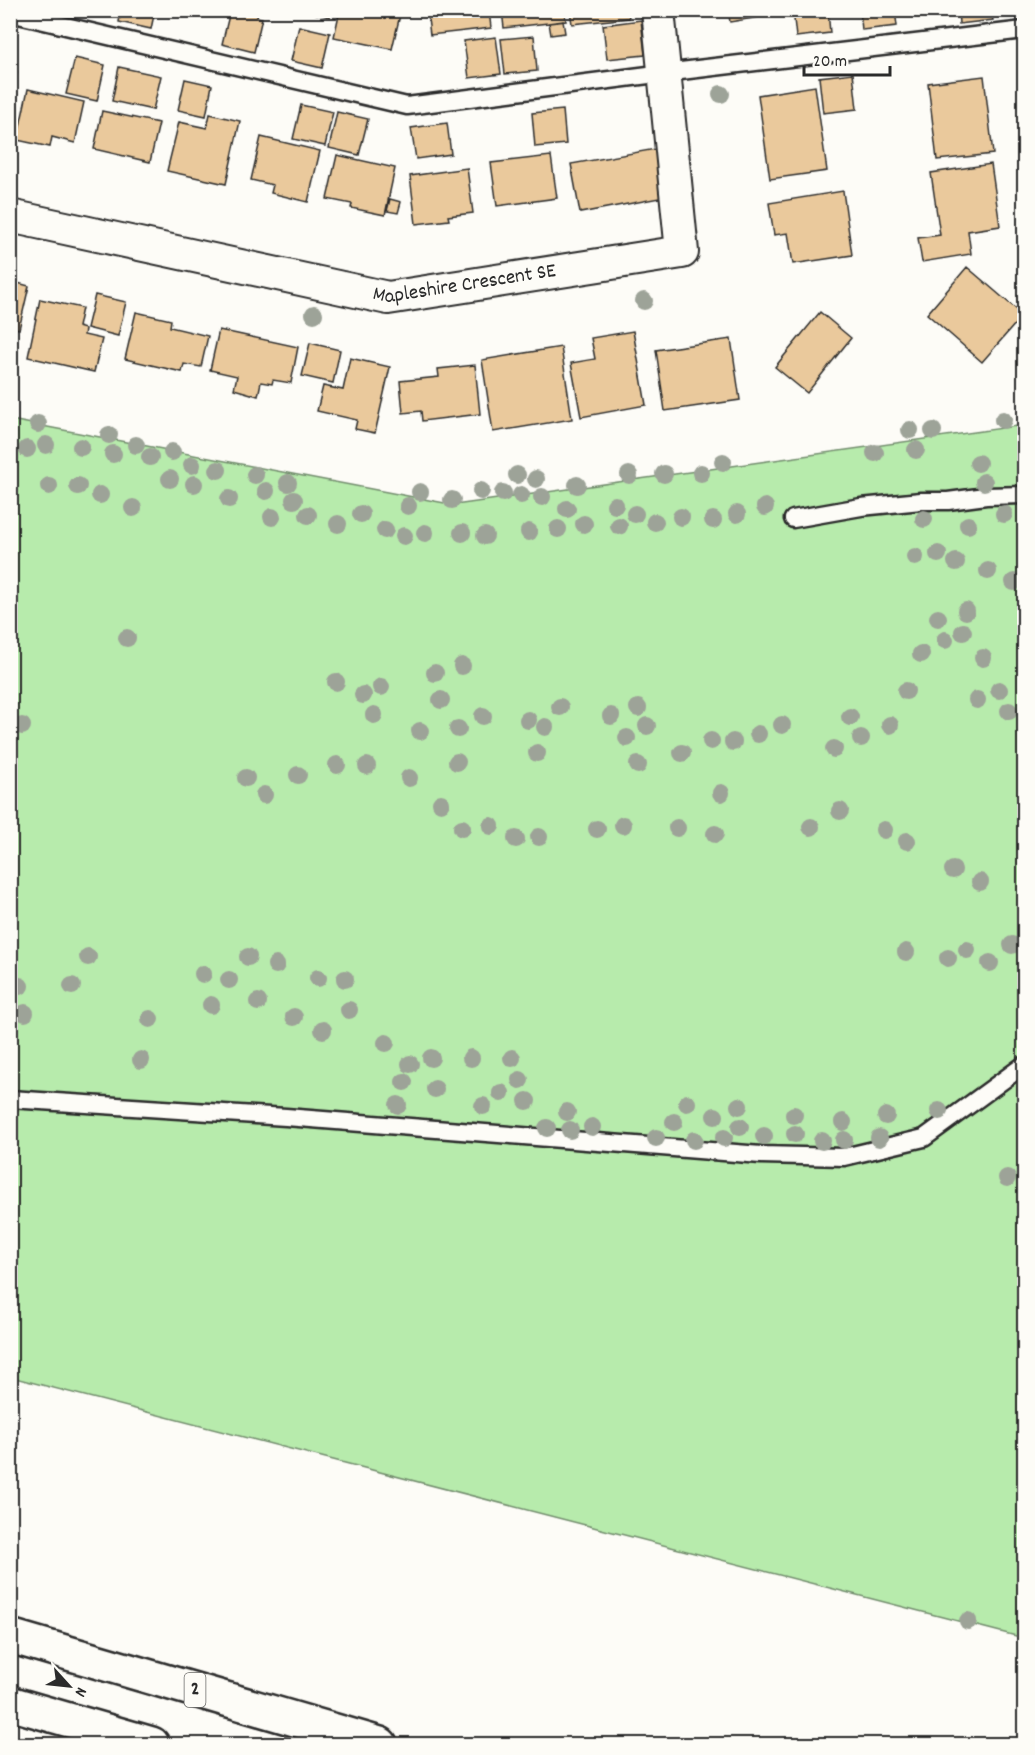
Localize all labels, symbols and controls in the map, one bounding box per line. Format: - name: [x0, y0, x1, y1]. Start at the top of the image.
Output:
- scale bar: [804, 39, 890, 77]
- text: 20 m: [813, 50, 847, 75]
- street label: Mapleshire Crescent SE: [370, 257, 559, 313]
- north arrow: [39, 1656, 99, 1716]
- road number: 2: [184, 1673, 206, 1707]
- text: N: [68, 1683, 92, 1701]

